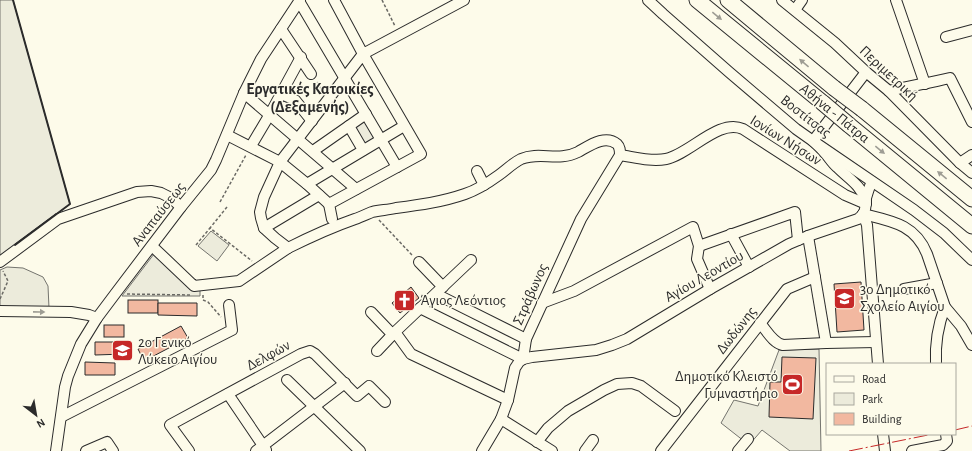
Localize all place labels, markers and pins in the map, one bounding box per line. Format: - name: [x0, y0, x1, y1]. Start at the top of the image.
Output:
- place label: 3ο Δημοτικό Σχολείο Αιγίου: [860, 282, 945, 314]
- school or university icon: 3ο Δημοτικό Σχολείο Αιγίου: [831, 285, 857, 311]
- church icon: Άγιος Λεόντιος: [392, 287, 418, 313]
- place label: Άγιος Λεόντιος: [420, 293, 506, 308]
- place label: 2ο Γενικό Λύκειο Αιγίου: [138, 335, 218, 367]
- school or university icon: 2ο Γενικό Λύκειο Αιγίου: [110, 338, 136, 364]
- place label: Δημοτικό Κλειστό Γυμναστήριο: [675, 369, 778, 401]
- sports icon: Δημοτικό Κλειστό Γυμναστήριο: [780, 372, 806, 398]

